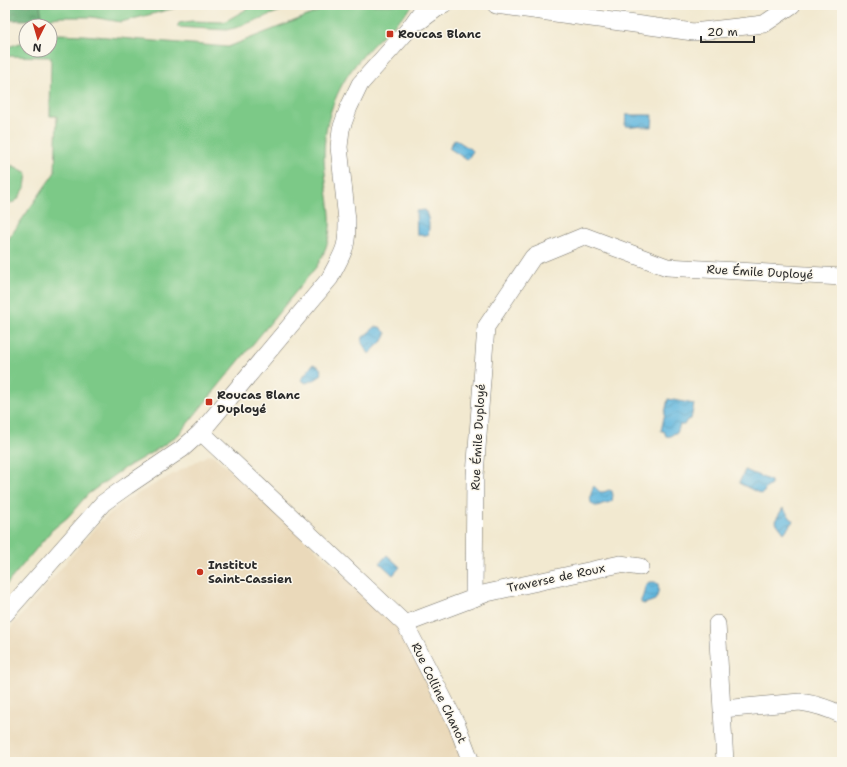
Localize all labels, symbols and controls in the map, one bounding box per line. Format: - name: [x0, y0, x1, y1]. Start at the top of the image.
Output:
- north arrow: [18, 18, 58, 58]
- scale bar: [701, 18, 754, 44]
- text: 20 m: [707, 24, 738, 40]
- place label: Roucas Blanc: [398, 26, 481, 42]
- marker: Roucas Blanc: [385, 29, 395, 39]
- text: N: [32, 40, 42, 55]
- street label: Rue Émile Duployé: [706, 261, 814, 283]
- street label: Rue Émile Duployé: [467, 383, 489, 491]
- place label: Roucas Blanc Duployé: [217, 387, 300, 417]
- marker: Roucas Blanc Duployé: [204, 397, 214, 407]
- place label: Institut Saint-Cassien: [208, 557, 292, 587]
- street label: Traverse de Roux: [506, 560, 606, 596]
- marker: Institut Saint-Cassien: [195, 567, 205, 577]
- street label: Rue Colline Chanot: [408, 640, 470, 746]

